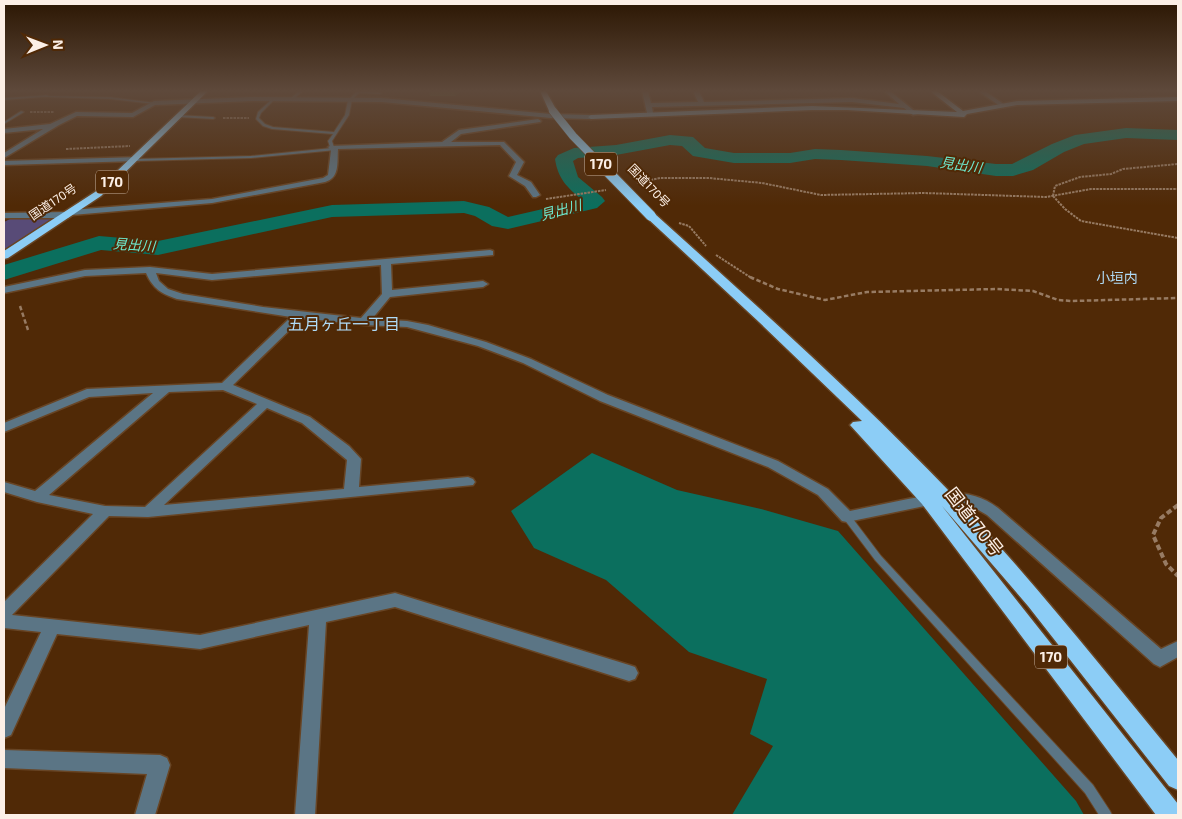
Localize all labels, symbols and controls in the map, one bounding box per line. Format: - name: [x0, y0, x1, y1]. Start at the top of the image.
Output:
- north arrow: [20, 20, 70, 70]
- text: N: [50, 40, 67, 50]
- road number: 170: [585, 152, 617, 175]
- water label: 見出川: [939, 153, 985, 176]
- street label: 国道170号: [626, 161, 674, 210]
- road number: 170: [96, 170, 128, 193]
- street label: 国道170号: [26, 180, 79, 222]
- water label: 見出川: [538, 195, 585, 223]
- water label: 見出川: [112, 235, 158, 255]
- district label: 小垣内: [1096, 269, 1138, 286]
- district label: 五月ヶ丘一丁目: [288, 314, 400, 333]
- street label: 国道170号: [941, 483, 1008, 560]
- road number: 170: [1035, 646, 1067, 669]

